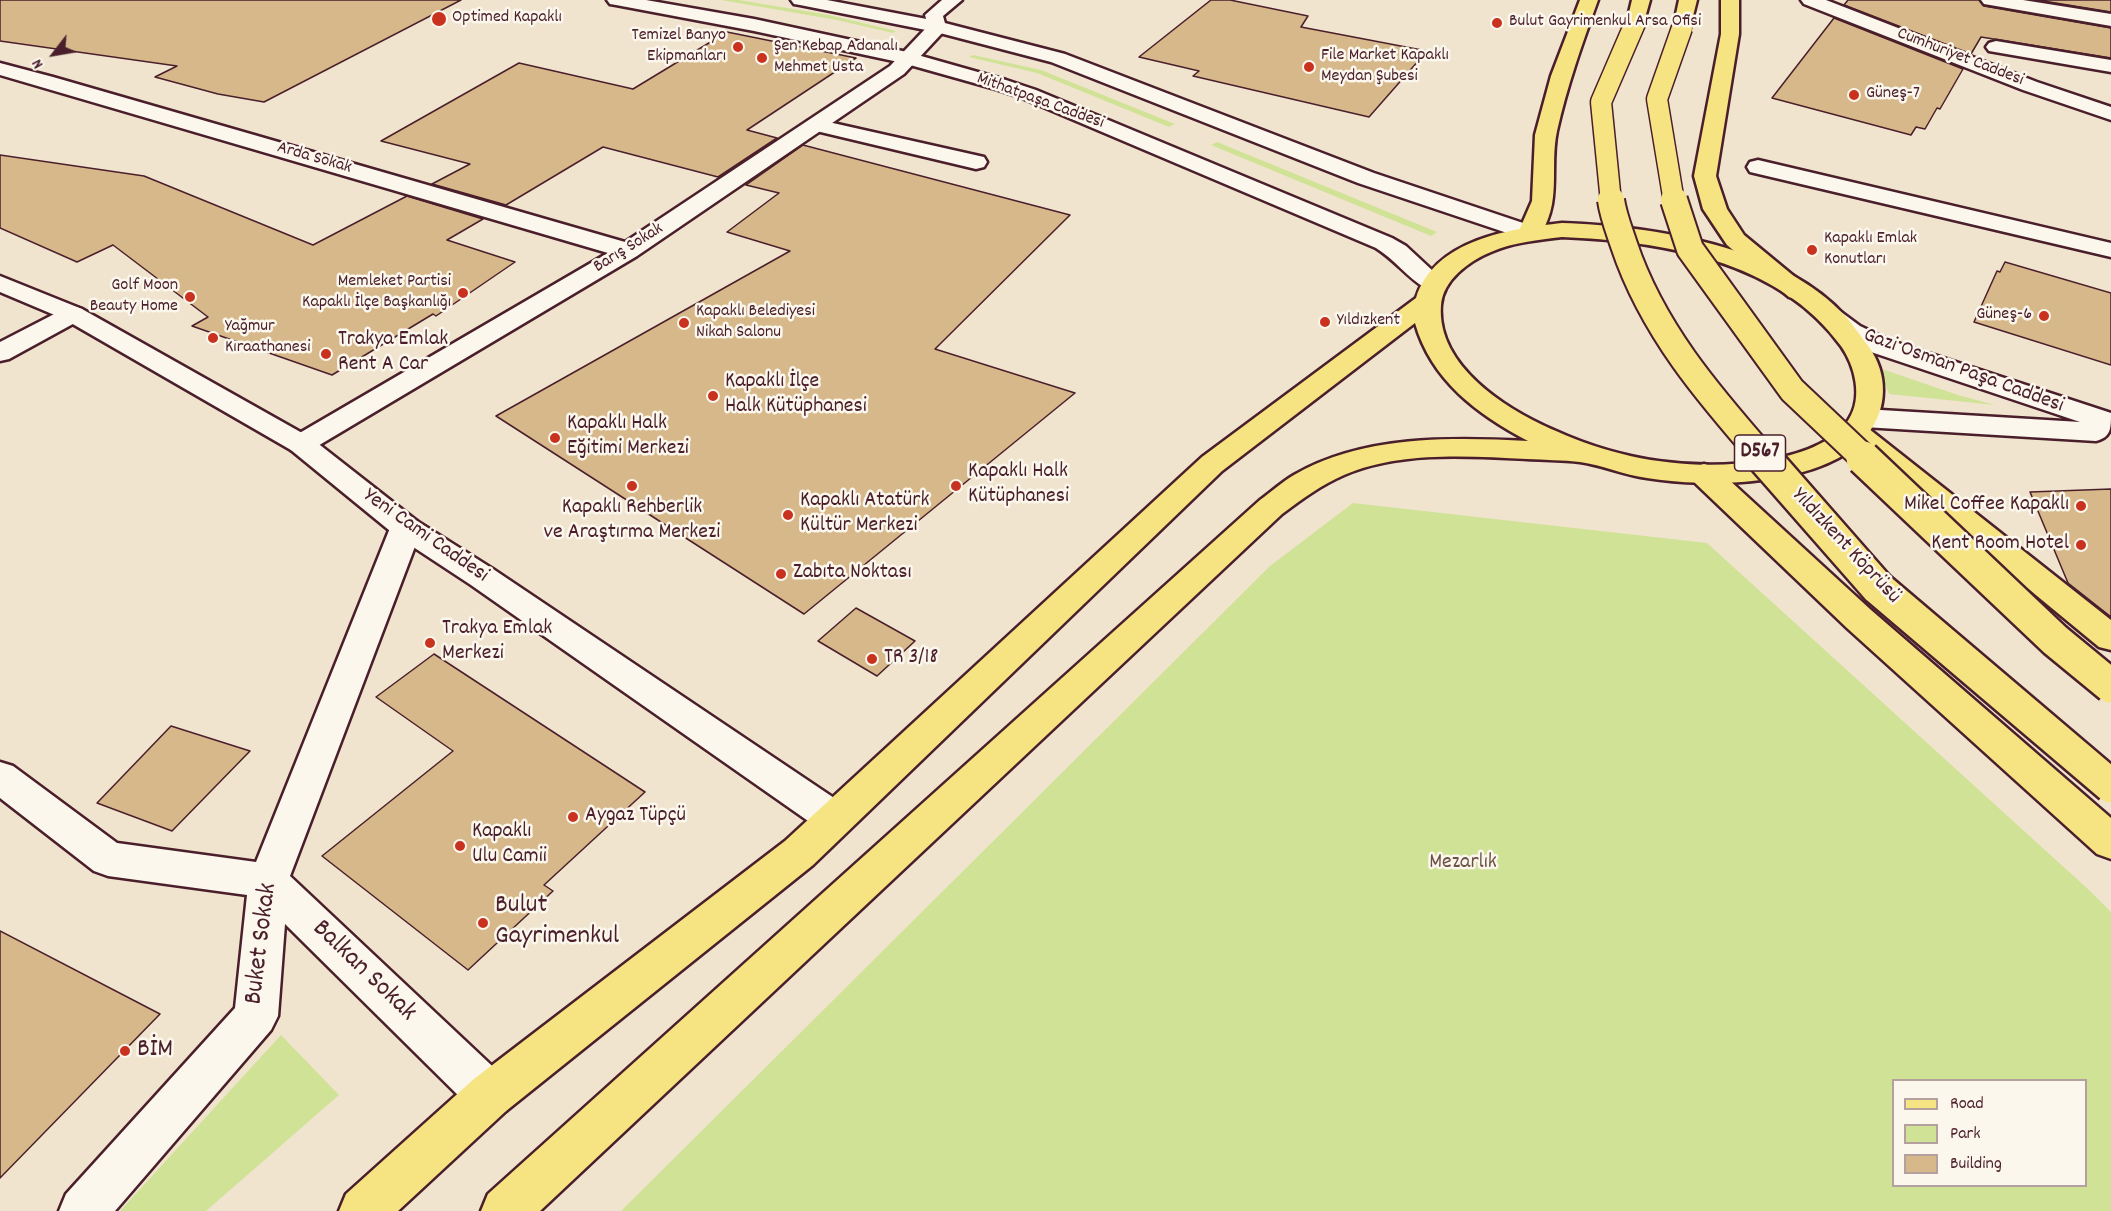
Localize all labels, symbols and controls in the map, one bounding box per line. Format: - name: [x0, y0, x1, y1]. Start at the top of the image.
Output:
- place label: Optimed Kapaklı: [452, 8, 562, 30]
- marker: Optimed Kapaklı: [430, 10, 448, 28]
- place label: Bulut Gayrimenkul Arsa Ofisi: [1509, 12, 1701, 34]
- marker: Bulut Gayrimenkul Arsa Ofisi: [1490, 16, 1504, 30]
- north arrow: [24, 24, 84, 84]
- street label: Cumhuriyet Caddesi: [1894, 24, 2026, 92]
- place label: Temizel Banyo Ekipmanları: [631, 26, 726, 68]
- place label: Şen Kebap Adanalı Mehmet Usta: [774, 37, 898, 80]
- marker: Temizel Banyo Ekipmanları: [731, 40, 745, 54]
- place label: File Market Kapaklı Meydan Şubesi: [1321, 46, 1449, 88]
- marker: Şen Kebap Adanalı Mehmet Usta: [755, 51, 769, 65]
- text: N: [26, 54, 50, 73]
- marker: File Market Kapaklı Meydan Şubesi: [1302, 60, 1316, 74]
- street label: Mithatpaşa Caddesi: [973, 69, 1107, 135]
- place label: Güneş-7: [1866, 84, 1920, 106]
- marker: Güneş-7: [1847, 88, 1861, 102]
- street label: Arda Sokak: [274, 138, 354, 180]
- street label: Barış Sokak: [590, 219, 668, 279]
- place label: Kapaklı Emlak Konutları: [1824, 229, 1917, 272]
- marker: Kapaklı Emlak Konutları: [1805, 243, 1819, 257]
- place label: Memleket Partisi Kapaklı İlçe Başkanlığı: [302, 272, 451, 314]
- place label: Golf Moon Beauty Home: [90, 276, 178, 318]
- marker: Memleket Partisi Kapaklı İlçe Başkanlığı: [456, 286, 470, 300]
- marker: Golf Moon Beauty Home: [183, 290, 197, 304]
- place label: Kapaklı Belediyesi Nikah Salonu: [696, 302, 815, 344]
- place label: Güneş-6: [1976, 305, 2032, 327]
- marker: Güneş-6: [2037, 309, 2051, 323]
- place label: Yıldızkent: [1337, 311, 1400, 333]
- marker: Yıldızkent: [1318, 315, 1332, 329]
- marker: Kapaklı Belediyesi Nikah Salonu: [677, 316, 691, 330]
- place label: Yağmur Kıraathanesi: [225, 317, 311, 360]
- street label: Gazi Osman Paşa Caddesi: [1859, 323, 2067, 421]
- place label: Trakya Emlak Rent A Car: [338, 328, 448, 380]
- marker: Yağmur Kıraathanesi: [206, 331, 220, 345]
- marker: Trakya Emlak Rent A Car: [319, 347, 333, 361]
- place label: Kapaklı İlçe Halk Kütüphanesi: [725, 370, 867, 422]
- marker: Kapaklı İlçe Halk Kütüphanesi: [706, 389, 720, 403]
- place label: Kapaklı Halk Eğitimi Merkezi: [567, 412, 689, 464]
- marker: Kapaklı Halk Eğitimi Merkezi: [548, 431, 562, 445]
- road number: D567: [1734, 435, 1786, 471]
- place label: Kapaklı Halk Kütüphanesi: [968, 460, 1069, 512]
- marker: Kapaklı Rehberlik ve Araştırma Merkezi: [625, 479, 639, 493]
- marker: Kapaklı Halk Kütüphanesi: [949, 479, 963, 493]
- street label: Yeni Cami Caddesi: [357, 484, 493, 590]
- street label: Yıldızkent Köprüsü: [1785, 484, 1905, 610]
- place label: Kapaklı Atatürk Kültür Merkezi: [800, 489, 930, 540]
- place label: Mikel Coffee Kapaklı: [1904, 493, 2069, 519]
- place label: Kapaklı Rehberlik ve Araştırma Merkezi: [544, 496, 720, 548]
- marker: Mikel Coffee Kapaklı: [2074, 499, 2088, 513]
- marker: Kapaklı Atatürk Kültür Merkezi: [781, 508, 795, 522]
- place label: Kent Room Hotel: [1931, 532, 2069, 558]
- marker: Kent Room Hotel: [2074, 538, 2088, 552]
- place label: Zabıta Noktası: [793, 561, 911, 587]
- marker: Zabıta Noktası: [774, 567, 788, 581]
- place label: Trakya Emlak Merkezi: [442, 617, 552, 668]
- marker: Trakya Emlak Merkezi: [423, 636, 437, 650]
- place label: TR 3/18: [884, 646, 938, 672]
- marker: TR 3/18: [865, 652, 879, 666]
- place label: Aygaz Tüpçü: [585, 804, 686, 830]
- marker: Aygaz Tüpçü: [566, 810, 580, 824]
- place label: Kapaklı Ulu Camii: [472, 820, 547, 872]
- marker: Kapaklı Ulu Camii: [453, 839, 467, 853]
- park label: Mezarlık: [1429, 851, 1497, 877]
- street label: Buket Sokak: [239, 881, 287, 1007]
- place label: Bulut Gayrimenkul: [495, 891, 619, 954]
- street label: Balkan Sokak: [304, 914, 422, 1030]
- marker: Bulut Gayrimenkul: [476, 916, 490, 930]
- place label: BİM: [137, 1035, 173, 1067]
- marker: BİM: [118, 1044, 132, 1058]
- legend: [1892, 1079, 2087, 1187]
- text: Road: [1950, 1092, 1984, 1117]
- text: Park: [1950, 1122, 1981, 1147]
- text: Building: [1950, 1152, 2002, 1177]

